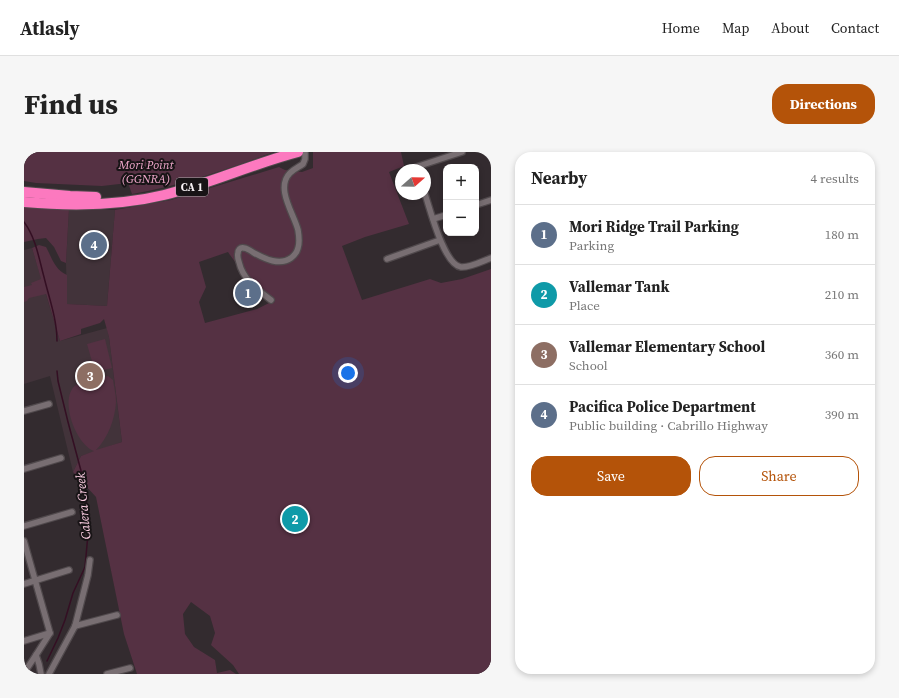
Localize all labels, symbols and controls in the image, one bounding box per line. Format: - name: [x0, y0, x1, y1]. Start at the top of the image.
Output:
- text: Atlasly: [20, 15, 80, 41]
- text: Home: [662, 18, 700, 38]
- text: Map: [722, 18, 749, 38]
- text: About: [771, 18, 809, 38]
- text: Contact: [831, 18, 879, 38]
- button: Directions: [772, 84, 875, 124]
- text: Find us: [24, 85, 118, 123]
- park label: Mori Point (GGNRA): [118, 157, 174, 187]
- north arrow: [395, 164, 431, 200]
- map controls: [443, 164, 479, 236]
- button: +: [443, 164, 479, 200]
- text: Nearby: [531, 166, 587, 190]
- text: 4 results: [811, 170, 859, 187]
- road number: CA 1: [176, 178, 208, 196]
- button: −: [443, 200, 479, 236]
- text: Mori Ridge Trail Parking: [569, 216, 739, 237]
- text: 1: [540, 226, 548, 243]
- text: 180 m: [825, 226, 859, 243]
- pin: 4: [81, 230, 107, 260]
- text: Parking: [569, 237, 614, 254]
- text: Vallemar Tank: [569, 276, 669, 297]
- pin: 1: [235, 278, 261, 308]
- text: 2: [540, 286, 548, 303]
- text: 210 m: [825, 286, 859, 303]
- text: Place: [569, 297, 600, 314]
- text: Vallemar Elementary School: [569, 336, 765, 357]
- text: 3: [540, 346, 548, 363]
- text: 360 m: [825, 346, 859, 363]
- text: School: [569, 357, 608, 374]
- pin: 3: [77, 361, 103, 391]
- your location: [338, 363, 358, 383]
- text: Pacifica Police Department: [569, 396, 756, 417]
- text: 4: [540, 406, 548, 423]
- text: 390 m: [825, 406, 859, 423]
- text: Public building · Cabrillo Highway: [569, 417, 768, 434]
- button: Save: [531, 456, 691, 496]
- button: Share: [699, 456, 859, 496]
- water label: Calera Creek: [72, 471, 94, 540]
- pin: 2: [282, 504, 308, 534]

